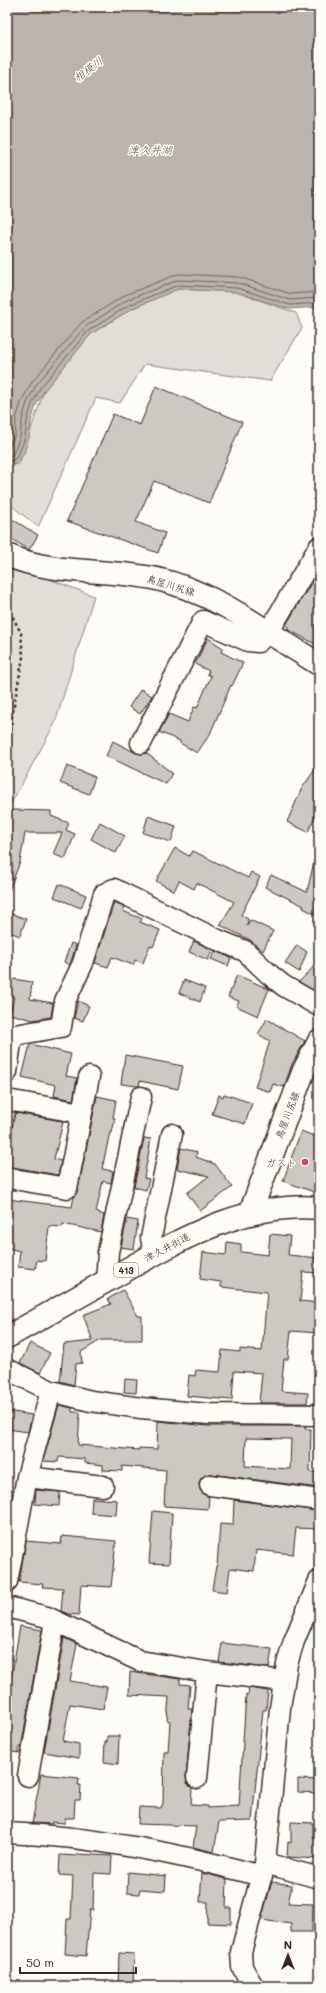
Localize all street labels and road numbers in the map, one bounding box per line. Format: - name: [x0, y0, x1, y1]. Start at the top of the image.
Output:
- street label: 鳥屋川尻線: [145, 571, 197, 599]
- street label: 鳥屋川尻線: [272, 1089, 302, 1141]
- street label: 津久井街道: [142, 1229, 192, 1265]
- road number: 413: [114, 1263, 138, 1277]

